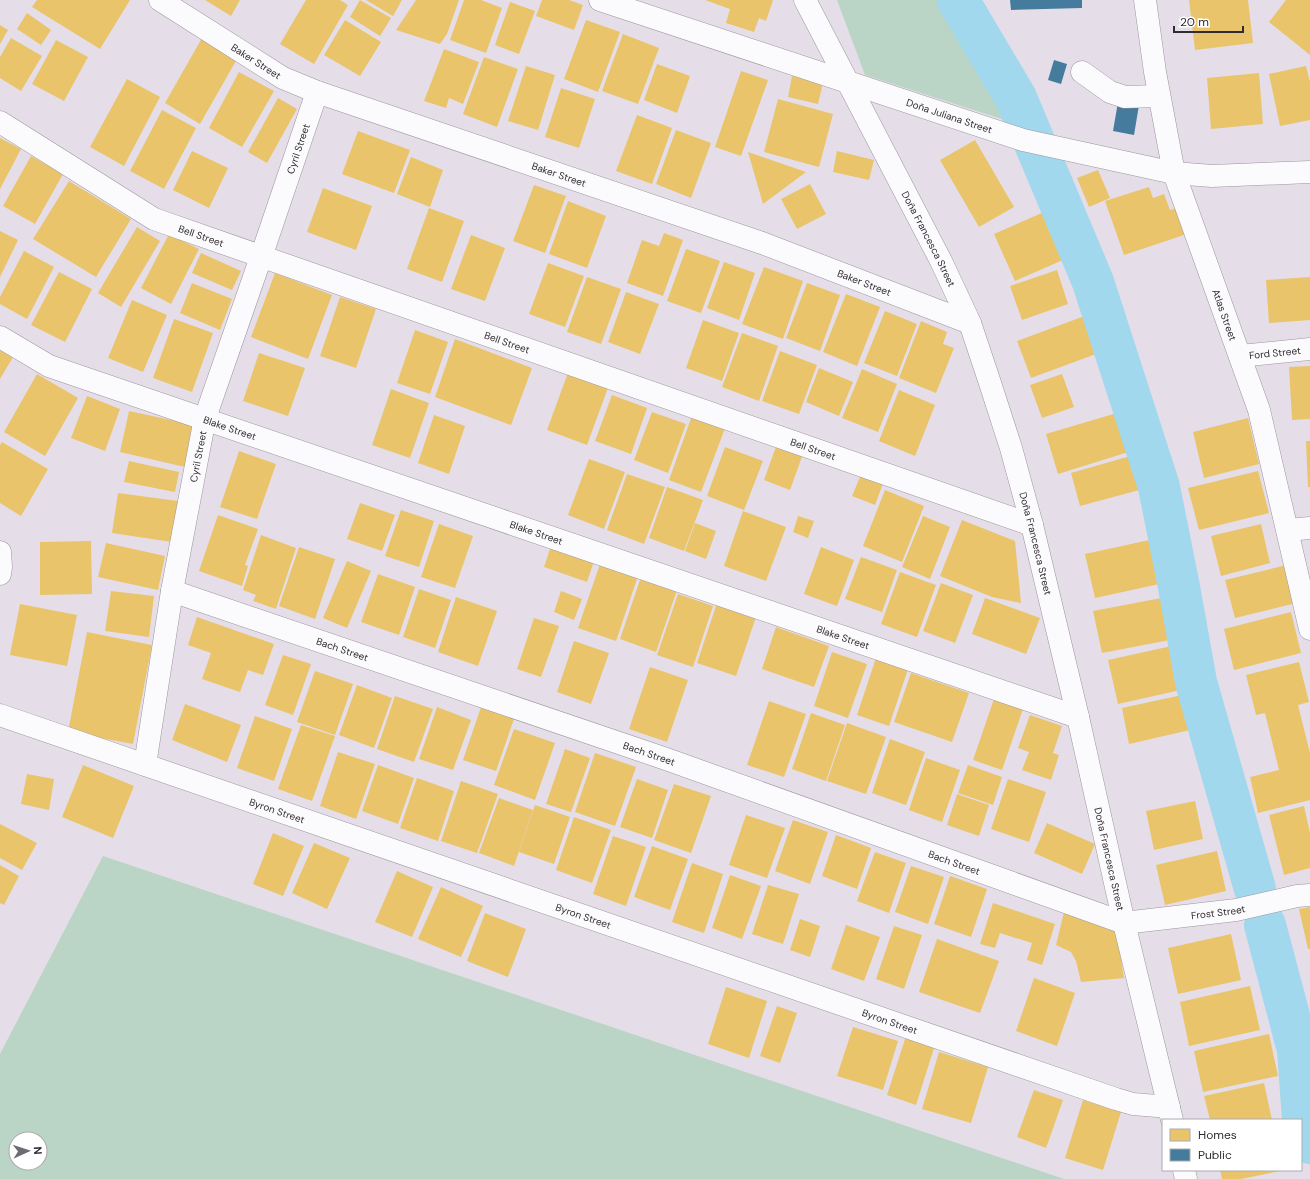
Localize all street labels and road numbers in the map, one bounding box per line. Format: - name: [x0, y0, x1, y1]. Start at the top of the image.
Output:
- street label: Baker Street: [229, 41, 283, 82]
- street label: Doña Juliana Street: [905, 96, 994, 136]
- street label: Cyril Street: [284, 122, 313, 176]
- street label: Baker Street: [530, 159, 588, 190]
- street label: Doña Francesca Street: [899, 189, 958, 289]
- street label: Bell Street: [177, 222, 226, 250]
- street label: Baker Street: [835, 267, 893, 299]
- street label: Atlas Street: [1209, 287, 1240, 343]
- street label: Bell Street: [483, 329, 532, 356]
- street label: Ford Street: [1248, 344, 1301, 362]
- street label: Blake Street: [201, 413, 258, 443]
- street label: Cyril Street: [187, 430, 209, 483]
- street label: Bell Street: [789, 435, 837, 463]
- street label: Doña Francesca Street: [1016, 491, 1055, 596]
- street label: Blake Street: [508, 518, 565, 548]
- street label: Blake Street: [815, 622, 871, 652]
- street label: Bach Street: [315, 635, 370, 664]
- street label: Bach Street: [621, 739, 677, 769]
- street label: Byron Street: [247, 795, 306, 826]
- street label: Doña Francesca Street: [1091, 806, 1127, 912]
- street label: Bach Street: [927, 847, 982, 878]
- street label: Byron Street: [554, 901, 613, 932]
- street label: Frost Street: [1190, 902, 1247, 922]
- street label: Byron Street: [860, 1006, 919, 1037]

